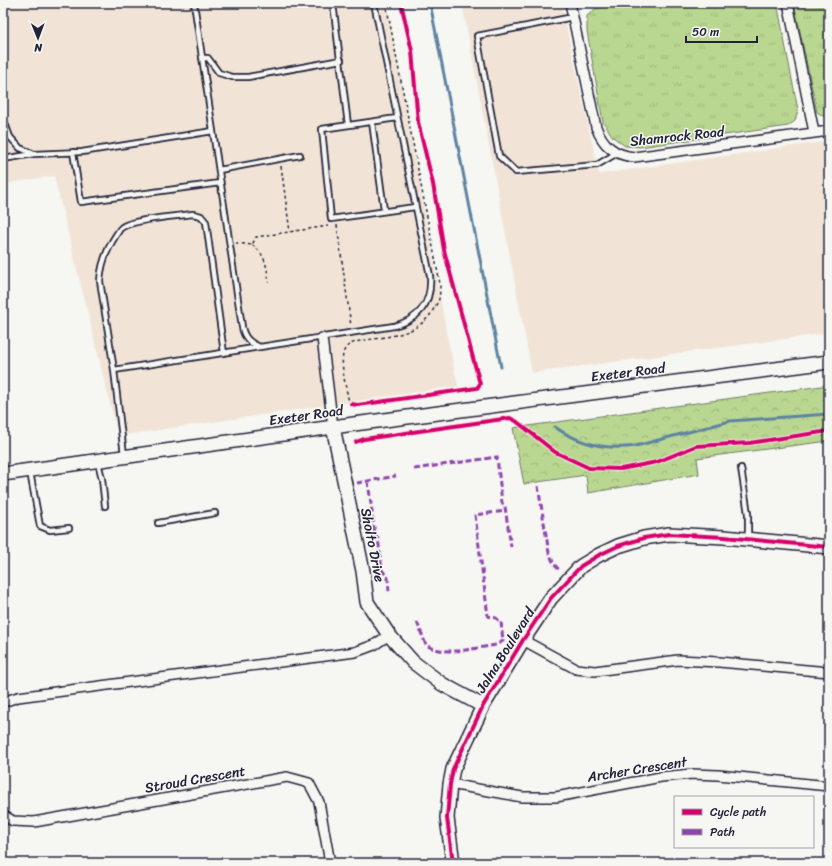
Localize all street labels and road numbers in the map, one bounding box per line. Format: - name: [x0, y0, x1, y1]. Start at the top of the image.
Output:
- street label: Shamrock Road: [629, 119, 727, 154]
- street label: Exeter Road: [589, 355, 668, 389]
- street label: Exeter Road: [267, 398, 346, 433]
- street label: Sholto Drive: [353, 506, 392, 584]
- street label: Jalna Boulevard: [469, 601, 543, 699]
- street label: Archer Crescent: [585, 749, 690, 790]
- street label: Stroud Crescent: [143, 758, 247, 801]

